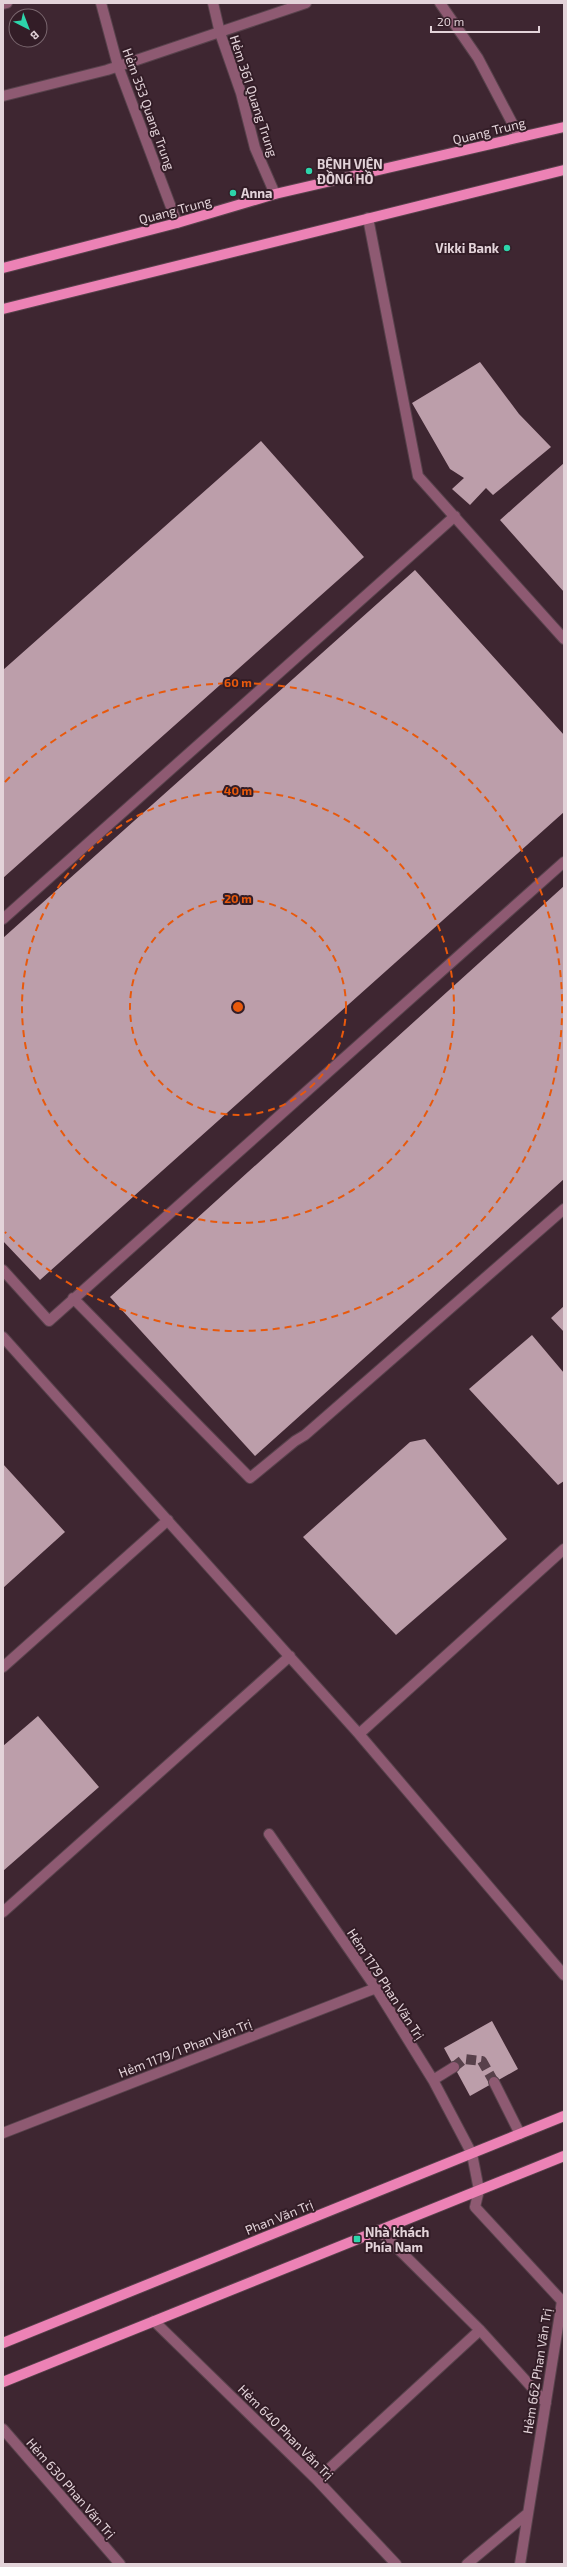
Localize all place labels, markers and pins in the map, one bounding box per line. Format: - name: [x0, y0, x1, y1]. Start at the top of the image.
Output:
- place label: BỆNH VIỆN ĐỒNG HỒ: [317, 156, 383, 187]
- marker: BỆNH VIỆN ĐỒNG HỒ: [304, 166, 314, 176]
- place label: Anna: [241, 185, 273, 201]
- marker: Anna: [228, 188, 238, 198]
- place label: Vikki Bank: [435, 240, 500, 256]
- marker: Vikki Bank: [502, 243, 512, 253]
- centre of rings: [231, 1000, 245, 1014]
- place label: Nhà khách Phía Nam: [365, 2224, 430, 2255]
- marker: Nhà khách Phía Nam: [352, 2234, 362, 2244]

